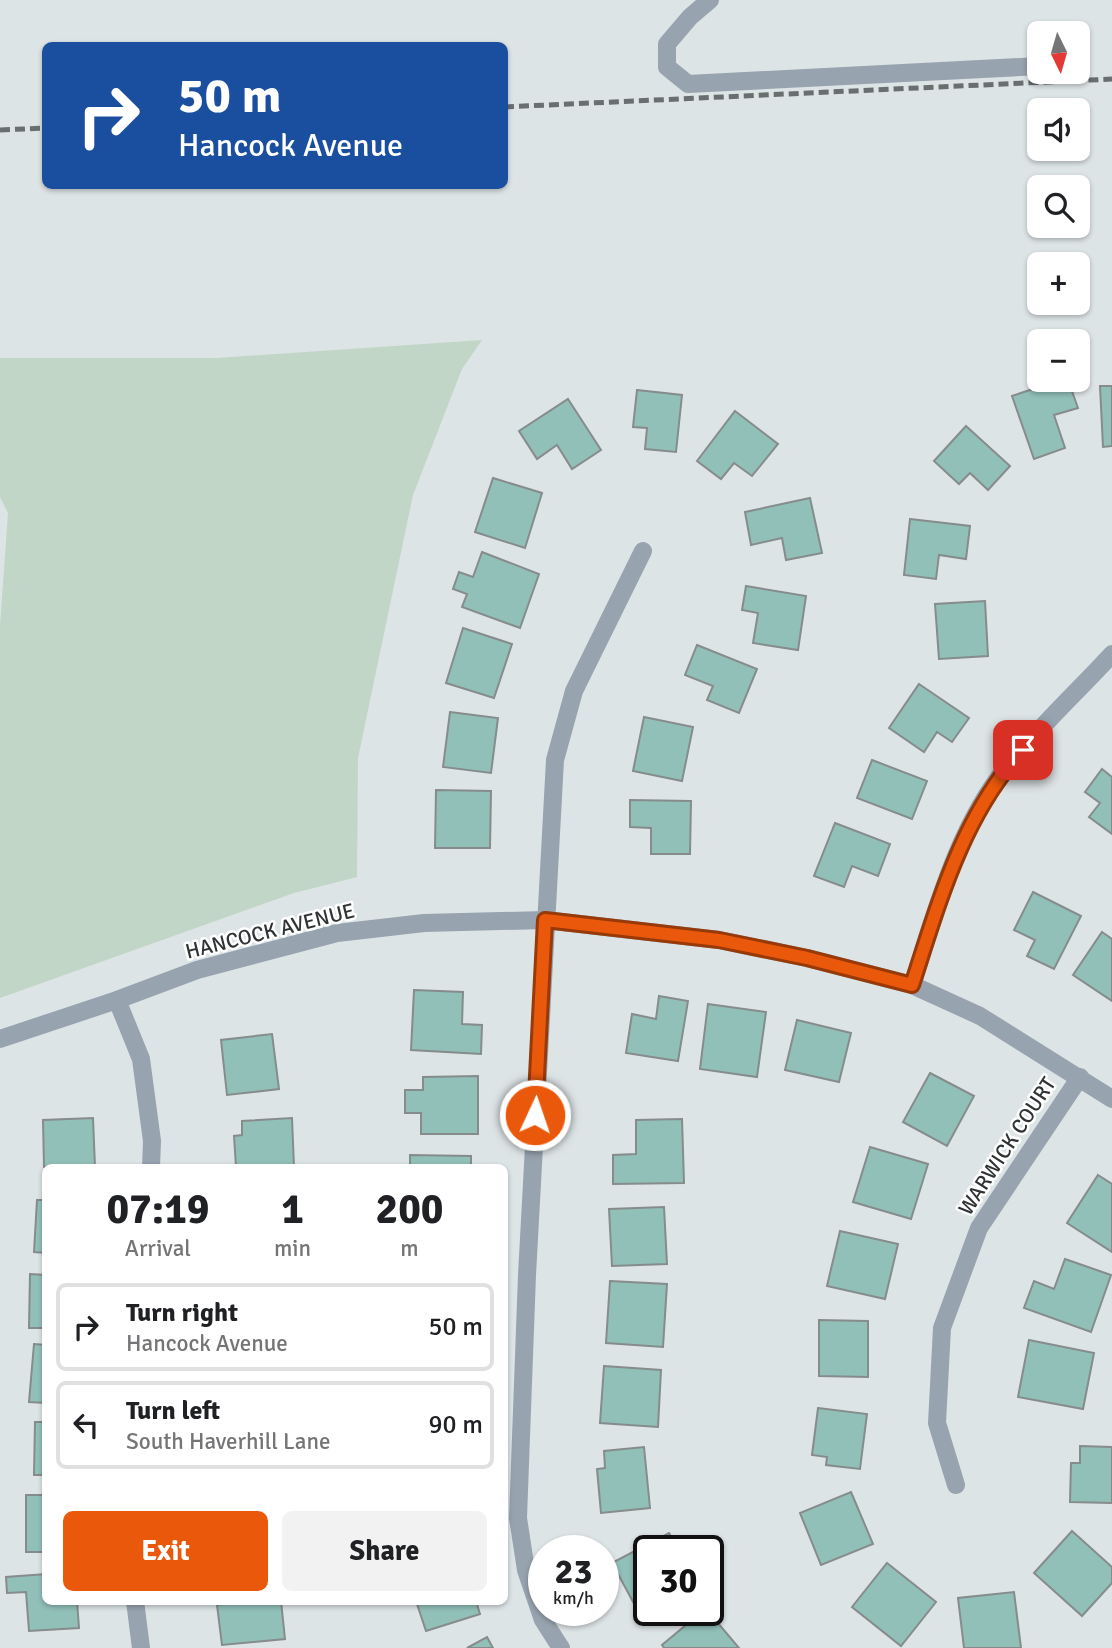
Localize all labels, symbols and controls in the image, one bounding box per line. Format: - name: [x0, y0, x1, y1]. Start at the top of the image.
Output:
- north arrow: [1027, 21, 1090, 84]
- map controls: [1027, 21, 1090, 392]
- text: 50 m: [178, 66, 281, 126]
- icon: right: [63, 70, 154, 161]
- button: sound: [1027, 98, 1090, 161]
- text: Hancock Avenue: [178, 126, 403, 165]
- button: search: [1027, 175, 1090, 238]
- button: +: [1027, 252, 1090, 315]
- button: −: [1027, 329, 1090, 392]
- pin: [993, 720, 1053, 780]
- icon: arrive: [1004, 731, 1042, 769]
- street label: HANCOCK AVENUE: [183, 897, 357, 965]
- street label: WARWICK COURT: [953, 1072, 1062, 1220]
- position arrow: [498, 1078, 572, 1152]
- text: 07:19: [106, 1184, 210, 1235]
- text: 1: [281, 1184, 304, 1235]
- text: 200: [375, 1184, 444, 1235]
- text: Arrival: [125, 1234, 191, 1263]
- text: min: [274, 1234, 311, 1263]
- text: m: [400, 1234, 419, 1263]
- text: Turn right: [126, 1297, 238, 1329]
- icon: right: [67, 1308, 105, 1346]
- text: 50 m: [428, 1311, 483, 1343]
- text: Hancock Avenue: [126, 1329, 288, 1358]
- text: Turn left: [126, 1395, 220, 1427]
- icon: left: [67, 1406, 105, 1444]
- text: 90 m: [428, 1409, 483, 1441]
- text: South Haverhill Lane: [126, 1427, 330, 1456]
- button: Exit: [63, 1511, 268, 1591]
- button: Share: [282, 1511, 487, 1591]
- speed limit sign: 30: [633, 1535, 724, 1626]
- text: 23: [555, 1550, 592, 1593]
- text: km/h: [553, 1587, 594, 1609]

